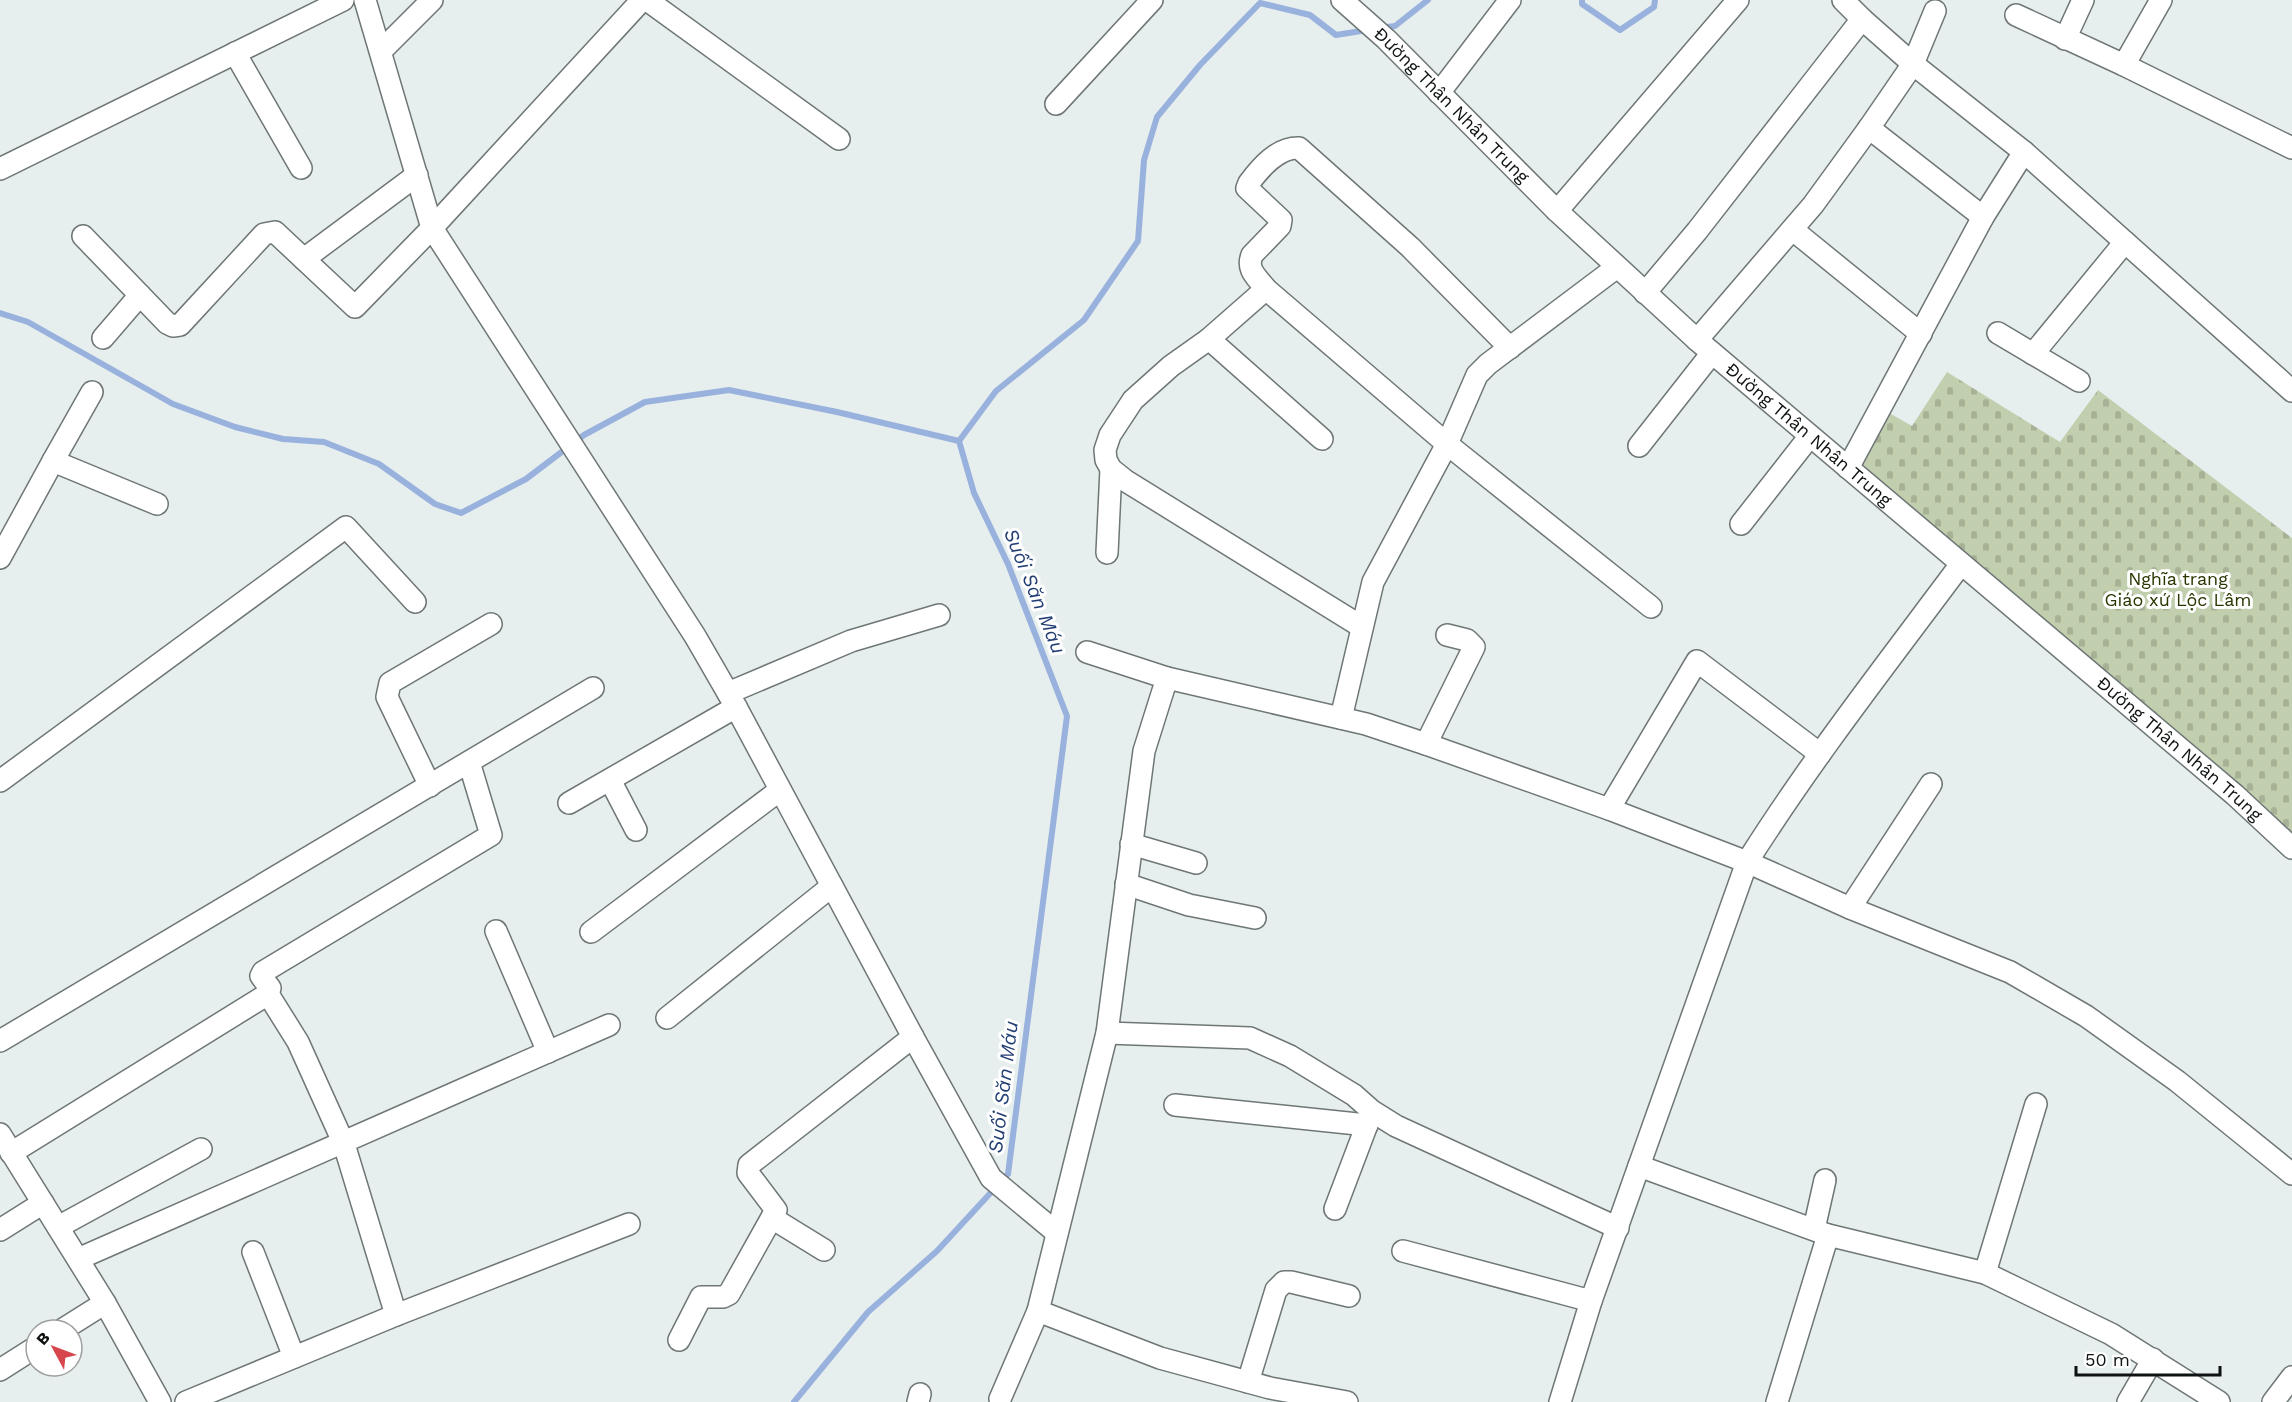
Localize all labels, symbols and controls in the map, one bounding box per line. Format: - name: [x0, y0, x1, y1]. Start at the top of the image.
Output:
- street label: Đường Thân Nhân Trung: [1370, 23, 1534, 187]
- street label: Đường Thân Nhân Trung: [1722, 358, 1897, 510]
- water label: Suối Săn Máu: [999, 525, 1071, 657]
- park label: Nghĩa trang Giáo xứ Lộc Lâm: [2104, 568, 2252, 610]
- street label: Đường Thân Nhân Trung: [2093, 672, 2267, 825]
- water label: Suối Săn Máu: [983, 1019, 1023, 1155]
- north arrow: [24, 1318, 84, 1378]
- text: B: [32, 1328, 54, 1349]
- scale bar: [2076, 1339, 2220, 1377]
- text: 50 m: [2085, 1349, 2130, 1370]

